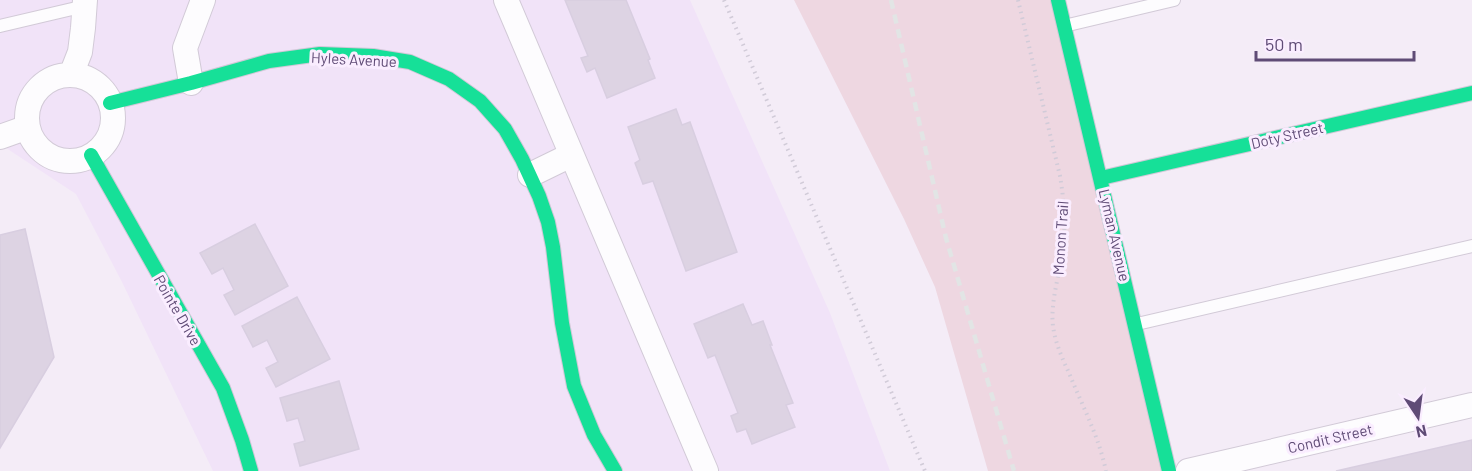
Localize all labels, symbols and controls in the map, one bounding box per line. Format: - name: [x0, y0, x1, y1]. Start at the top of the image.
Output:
- scale bar: [1256, 24, 1414, 62]
- text: 50 m: [1265, 33, 1303, 55]
- street label: Hyles Avenue: [311, 48, 397, 70]
- street label: Doty Street: [1249, 118, 1325, 152]
- street label: Lyman Avenue: [1096, 187, 1134, 283]
- street label: Monon Trail: [1048, 200, 1072, 276]
- street label: Pointe Drive: [151, 272, 205, 348]
- north arrow: [1388, 387, 1448, 447]
- street label: Condit Street: [1286, 419, 1374, 457]
- text: N: [1414, 422, 1429, 443]

